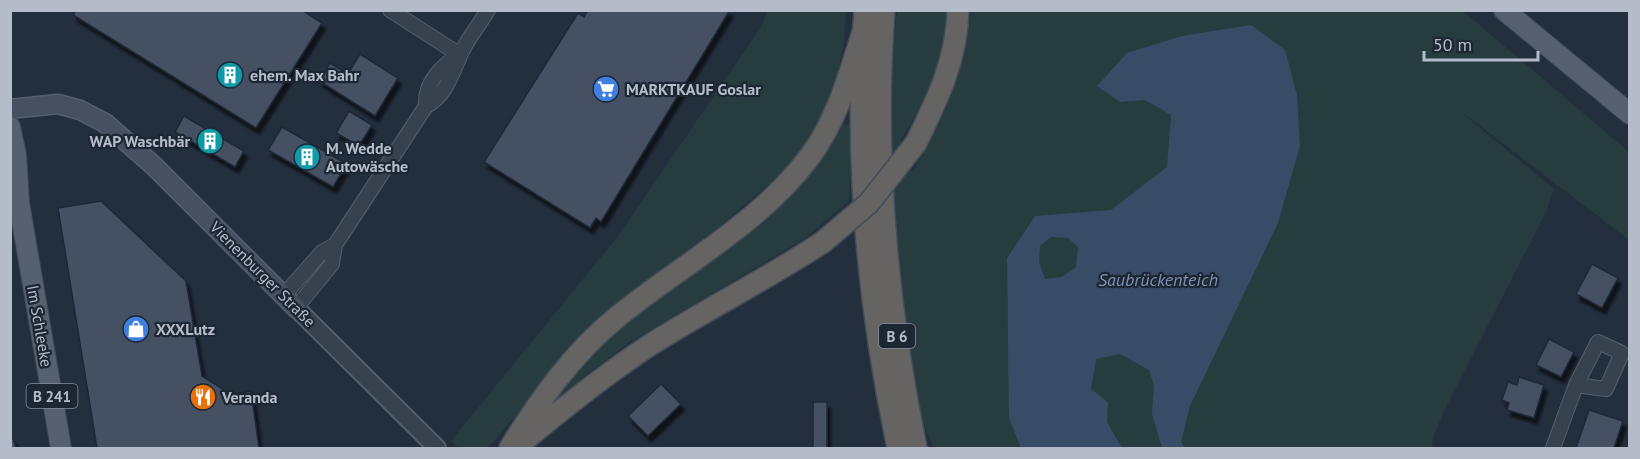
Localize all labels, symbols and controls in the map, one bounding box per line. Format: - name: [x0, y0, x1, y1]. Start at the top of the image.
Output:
- scale bar: [1424, 24, 1538, 62]
- text: 50 m: [1433, 33, 1472, 56]
- building icon: ehem. Max Bahr: [215, 60, 245, 90]
- place label: ehem. Max Bahr: [250, 65, 360, 85]
- supermarket icon: MARKTKAUF Goslar: [591, 74, 621, 104]
- place label: MARKTKAUF Goslar: [626, 79, 761, 99]
- building icon: WAP Waschbär: [195, 126, 225, 156]
- place label: WAP Waschbär: [90, 131, 190, 151]
- place label: M. Wedde Autowäsche: [326, 138, 408, 176]
- building icon: M. Wedde Autowäsche: [292, 142, 322, 172]
- street label: Vienenburger Straße: [205, 216, 320, 331]
- water label: Saubrückenteich: [1098, 268, 1218, 291]
- street label: Im Schleeke: [23, 284, 57, 368]
- shop icon: XXXLutz: [121, 314, 151, 344]
- place label: XXXLutz: [156, 319, 215, 339]
- road number: B 6: [879, 324, 915, 348]
- restaurant icon: Veranda: [188, 382, 218, 412]
- road number: B 241: [26, 384, 78, 408]
- place label: Veranda: [221, 387, 277, 407]

